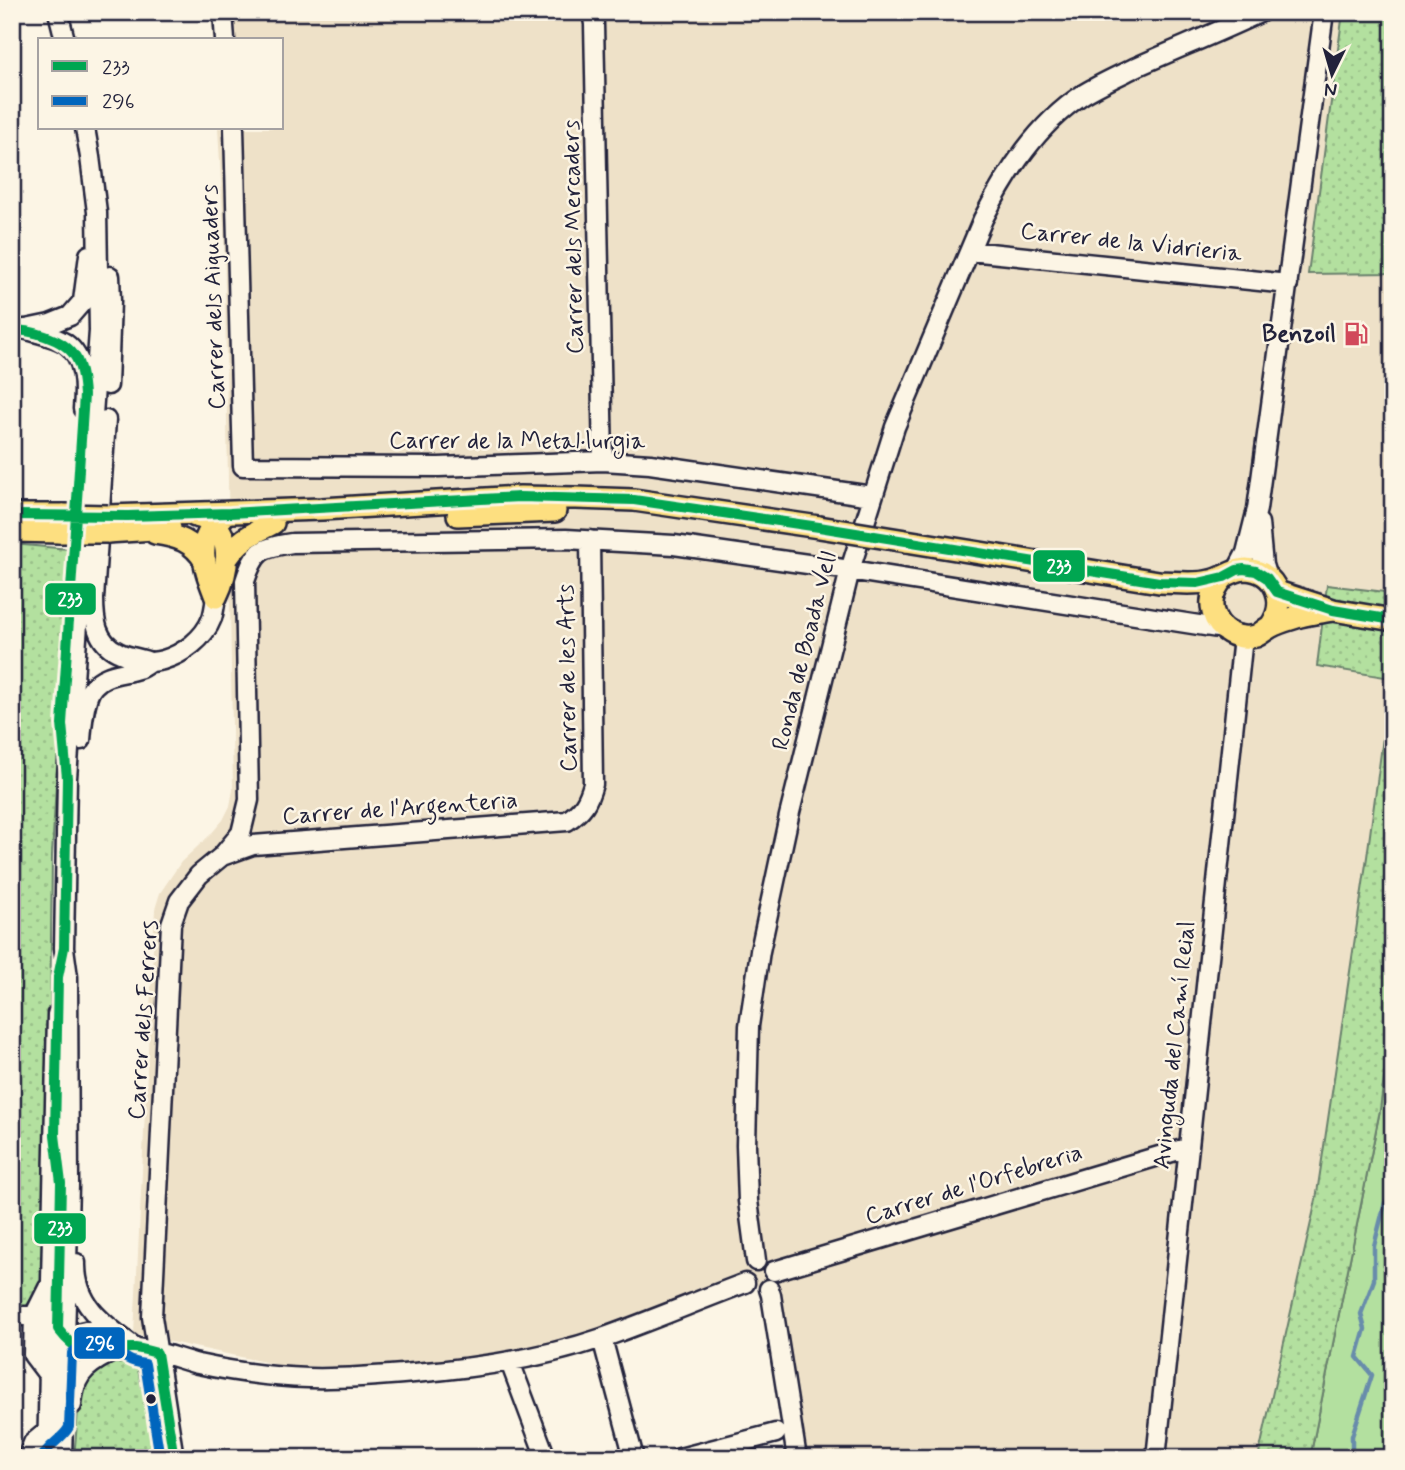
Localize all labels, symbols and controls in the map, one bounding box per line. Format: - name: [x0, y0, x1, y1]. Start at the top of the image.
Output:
- legend: [38, 38, 284, 130]
- north arrow: [1296, 38, 1366, 108]
- text: 233: [102, 54, 130, 82]
- text: N: [1323, 76, 1338, 102]
- text: 296: [102, 88, 135, 116]
- street label: Carrer dels Mercaders: [556, 119, 592, 355]
- street label: Carrer dels Aiguaders: [195, 183, 233, 410]
- street label: Carrer de la Vidrieria: [1019, 216, 1244, 270]
- place label: Benzoil: [1262, 319, 1336, 350]
- fuel station icon: Benzoil: [1342, 320, 1370, 348]
- street label: Carrer de la Metal·lurgia: [389, 426, 646, 459]
- street label: Ronda de Boada Vell: [765, 548, 845, 754]
- line badge: 233: [1032, 549, 1086, 583]
- text: 233: [1046, 555, 1072, 580]
- line badge: 233: [44, 582, 97, 616]
- street label: Carrer de les Arts: [551, 583, 585, 772]
- text: 233: [57, 588, 83, 613]
- street label: Carrer de l'Argenteria: [281, 785, 519, 836]
- street label: Carrer dels Ferrers: [122, 919, 166, 1121]
- street label: Avinguda del Camí Reial: [1147, 919, 1205, 1171]
- street label: Carrer de l'Orfebreria: [862, 1137, 1086, 1233]
- line badge: 233: [33, 1212, 87, 1245]
- text: 233: [47, 1217, 73, 1242]
- line badge: 296: [73, 1326, 126, 1360]
- text: 296: [85, 1332, 115, 1357]
- unlabelled marker: [144, 1392, 158, 1406]

